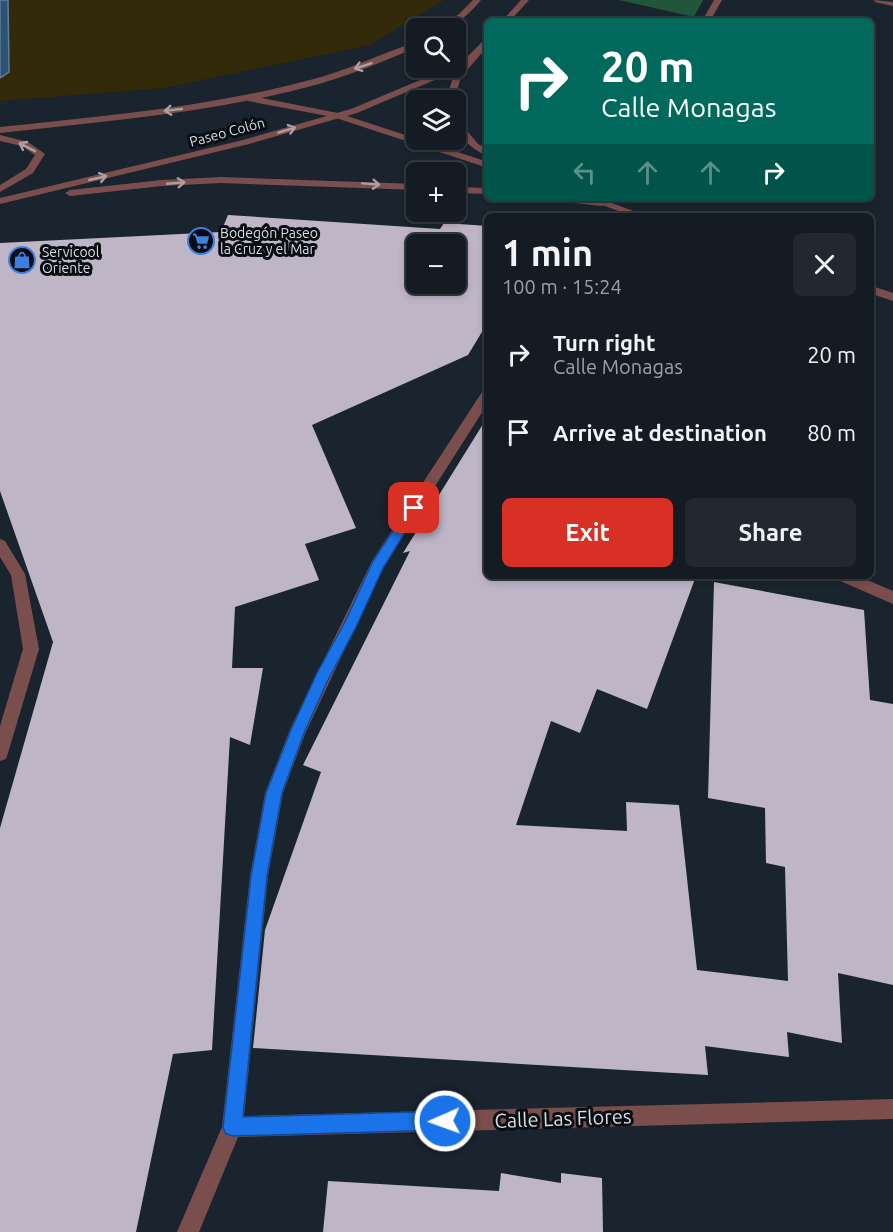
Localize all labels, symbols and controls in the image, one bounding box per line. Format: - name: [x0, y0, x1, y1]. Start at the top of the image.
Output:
- map controls: [406, 18, 466, 294]
- button: search: [406, 18, 466, 78]
- icon: right: [502, 42, 580, 120]
- text: 20 m: [601, 43, 695, 90]
- one-way arrow: [354, 61, 373, 72]
- button: layers: [406, 90, 466, 150]
- text: Calle Monagas: [601, 92, 776, 122]
- one-way arrow: [164, 105, 184, 116]
- street label: Paseo Colón: [188, 114, 266, 150]
- one-way arrow: [277, 124, 296, 135]
- one-way arrow: [19, 140, 37, 152]
- icon: left: [568, 156, 601, 189]
- icon: ahead: [631, 156, 664, 189]
- icon: ahead: [694, 156, 727, 189]
- icon: right: [757, 156, 790, 189]
- button: +: [406, 162, 466, 222]
- one-way arrow: [88, 172, 107, 184]
- one-way arrow: [166, 177, 186, 188]
- one-way arrow: [361, 179, 381, 190]
- place label: Bodegón Paseo la Cruz y el Mar: [220, 225, 318, 257]
- supermarket icon: Bodegón Paseo la Cruz y el Mar: [186, 226, 216, 256]
- text: 1 min: [502, 232, 593, 273]
- button: close: [793, 233, 856, 296]
- button: −: [406, 234, 466, 294]
- place label: Servicool Oriente: [42, 244, 100, 276]
- shop icon: Servicool Oriente: [7, 245, 37, 275]
- text: 100 m · 15:24: [502, 275, 622, 298]
- text: Turn right: [553, 330, 655, 355]
- icon: right: [502, 338, 535, 371]
- text: 20 m: [807, 342, 856, 367]
- text: Calle Monagas: [553, 355, 683, 378]
- icon: arrive: [502, 416, 535, 449]
- text: Arrive at destination: [553, 420, 767, 445]
- text: 80 m: [807, 420, 856, 445]
- pin: [388, 482, 439, 533]
- icon: arrive: [397, 491, 430, 524]
- button: Exit: [502, 498, 673, 567]
- button: Share: [685, 498, 856, 567]
- position arrow: [413, 1089, 477, 1153]
- street label: Calle Las Flores: [494, 1104, 632, 1132]

